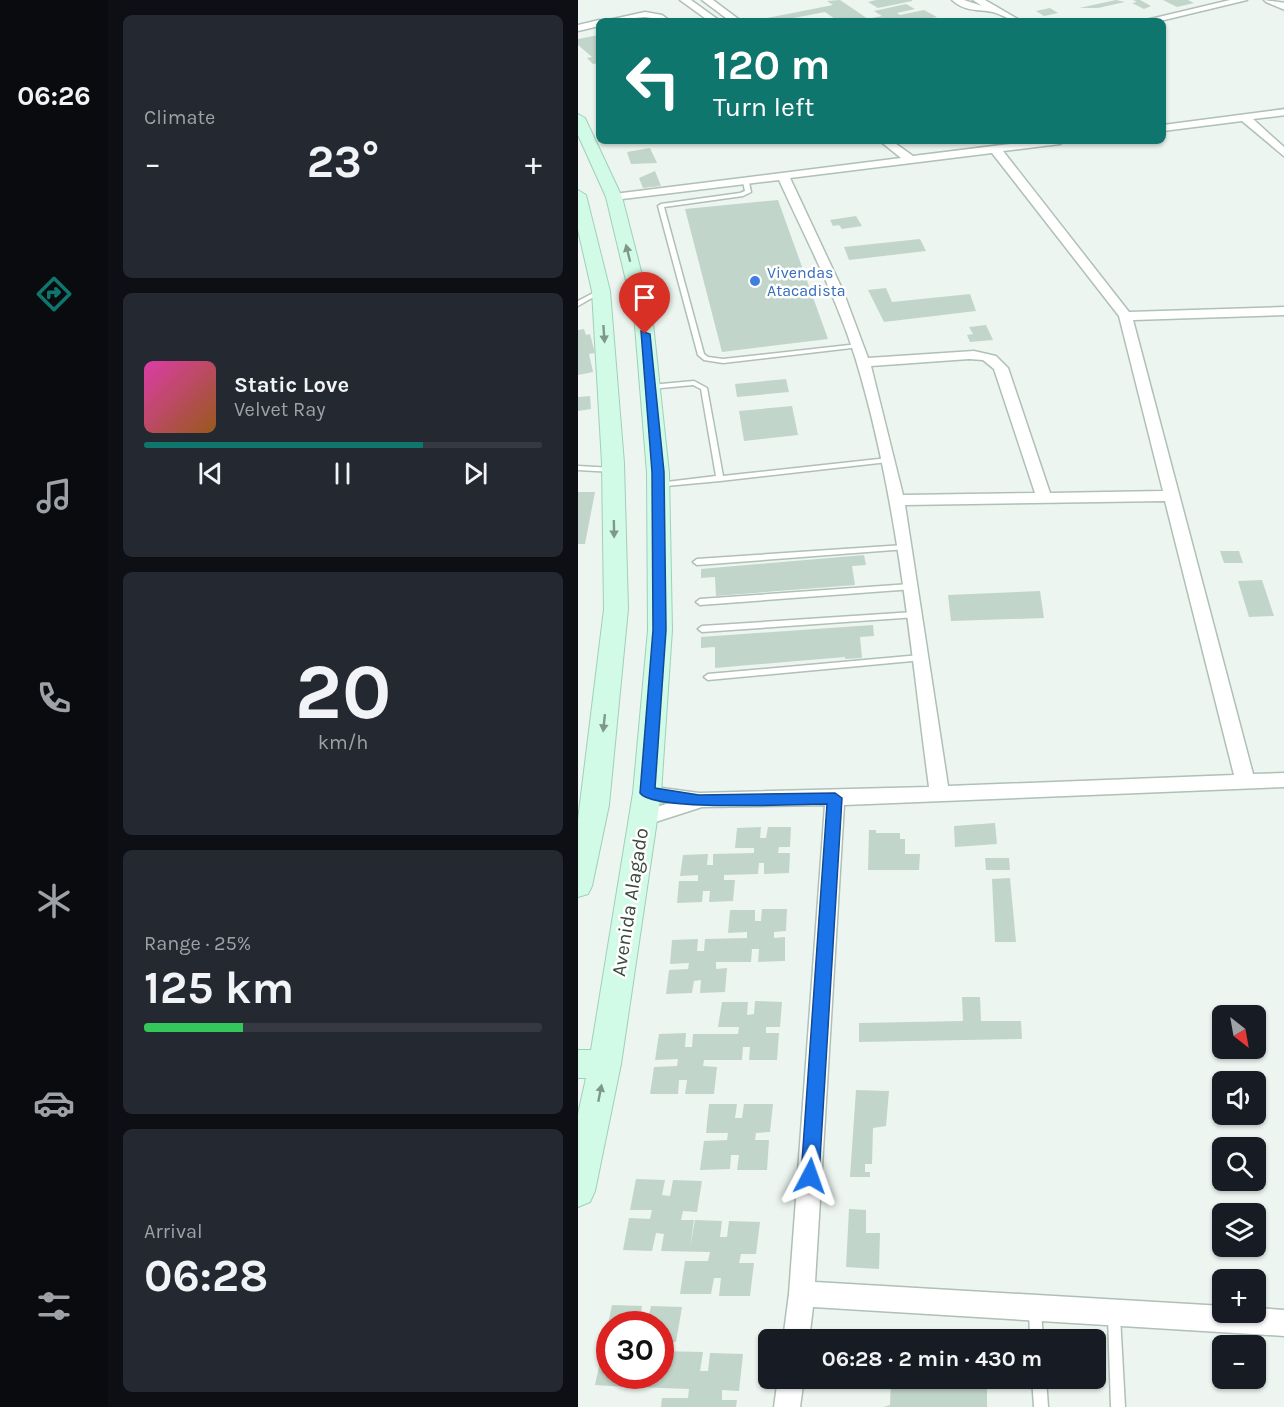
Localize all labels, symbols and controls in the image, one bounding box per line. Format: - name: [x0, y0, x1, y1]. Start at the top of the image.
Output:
- text: 120 m: [713, 40, 830, 90]
- icon: left: [614, 42, 692, 120]
- text: 06:26: [17, 80, 91, 112]
- text: Turn left: [713, 91, 814, 123]
- text: Climate: [144, 106, 215, 129]
- text: 23°: [307, 136, 379, 188]
- text: −: [144, 144, 161, 182]
- text: +: [525, 144, 542, 182]
- one-way arrow: [623, 244, 633, 263]
- place label: Vivendas Atacadista: [767, 263, 846, 300]
- pin: [619, 272, 670, 334]
- icon: directions: [33, 273, 75, 315]
- marker: Vivendas Atacadista: [748, 274, 762, 288]
- icon: arrive: [628, 281, 661, 314]
- one-way arrow: [600, 325, 609, 344]
- text: Static Love: [234, 372, 349, 398]
- text: Velvet Ray: [234, 398, 326, 421]
- icon: previous: [194, 457, 227, 490]
- icon: pause: [326, 457, 359, 490]
- icon: next: [459, 457, 492, 490]
- icon: music: [33, 475, 75, 517]
- one-way arrow: [609, 519, 619, 538]
- text: 20: [295, 646, 391, 738]
- icon: phone: [33, 677, 75, 719]
- one-way arrow: [599, 714, 609, 733]
- text: km/h: [318, 731, 368, 754]
- street label: Avenida Alagado: [607, 826, 653, 978]
- icon: climate: [33, 880, 75, 922]
- text: Range · 25%: [144, 932, 251, 955]
- text: 125 km: [144, 962, 294, 1014]
- north arrow: [1212, 1005, 1266, 1059]
- map controls: [1212, 1005, 1266, 1389]
- button: sound: [1212, 1071, 1266, 1125]
- icon: car: [33, 1082, 75, 1124]
- one-way arrow: [596, 1083, 605, 1102]
- button: search: [1212, 1137, 1266, 1191]
- position arrow: [778, 1144, 842, 1208]
- button: layers: [1212, 1203, 1266, 1257]
- text: Arrival: [144, 1220, 203, 1243]
- text: 06:28: [144, 1250, 268, 1302]
- button: +: [1212, 1269, 1266, 1323]
- icon: filters: [33, 1285, 75, 1327]
- speed limit sign: 30: [596, 1311, 674, 1389]
- button: −: [1212, 1335, 1266, 1389]
- text: 06:28 · 2 min · 430 m: [822, 1346, 1042, 1372]

